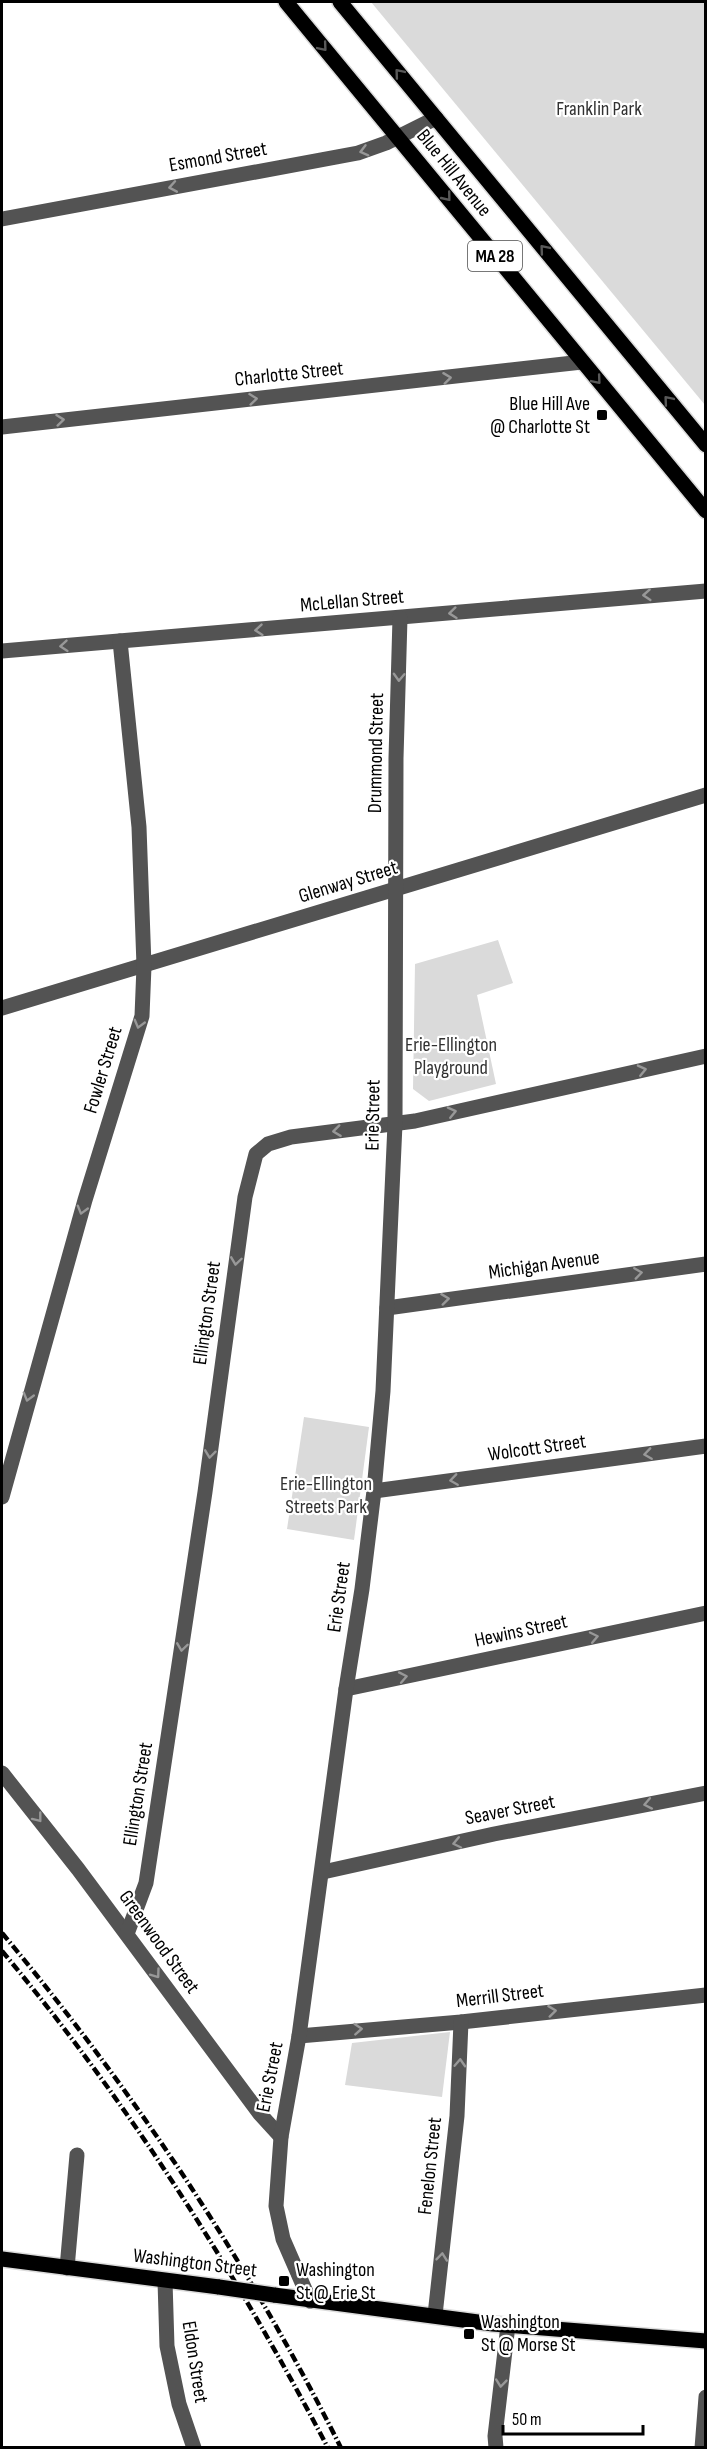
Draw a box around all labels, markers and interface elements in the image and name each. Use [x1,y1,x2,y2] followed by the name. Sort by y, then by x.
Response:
[316,40,327,51] one-way arrow
[395,69,406,80] one-way arrow
[556,97,642,121] park label: Franklin Park
[411,124,497,222] street label: Blue Hill Avenue
[167,137,269,177] street label: Esmond Street
[359,144,370,156] one-way arrow
[168,180,178,193] one-way arrow
[439,190,450,201] one-way arrow
[468,241,522,271] road number: MA 28
[540,245,551,256] one-way arrow
[233,356,345,392] street label: Charlotte Street
[443,372,452,384] one-way arrow
[590,374,601,385] one-way arrow
[490,392,590,439] place label: Blue Hill Ave @ Charlotte St
[249,394,258,406] one-way arrow
[664,395,675,406] one-way arrow
[595,408,609,422] marker: Blue Hill Ave @ Charlotte St
[55,415,64,427] one-way arrow
[299,585,405,617] street label: McLellan Street
[643,588,652,601] one-way arrow
[448,606,458,619] one-way arrow
[254,623,263,636] one-way arrow
[60,639,69,652] one-way arrow
[392,672,405,681] one-way arrow
[363,693,389,813] street label: Drummond Street
[296,856,400,908] street label: Glenway Street
[134,1018,146,1028] one-way arrow
[78,1024,128,1116] street label: Fowler Street
[405,1033,497,1080] park label: Erie-Ellington Playground
[637,1064,647,1077] one-way arrow
[360,1079,386,1151] street label: Erie Street
[447,1107,457,1120] one-way arrow
[332,1124,341,1137] one-way arrow
[77,1204,89,1215] one-way arrow
[487,1245,601,1285] street label: Michigan Avenue
[230,1256,242,1265] one-way arrow
[188,1260,226,1366] street label: Ellington Street
[634,1268,643,1280] one-way arrow
[441,1294,450,1306] one-way arrow
[23,1391,35,1402] one-way arrow
[487,1429,587,1467] street label: Wolcott Street
[643,1447,652,1459] one-way arrow
[204,1450,216,1459] one-way arrow
[280,1472,372,1519] park label: Erie-Ellington Streets Park
[450,1474,459,1486] one-way arrow
[322,1560,356,1634] street label: Erie Street
[472,1609,570,1653] street label: Hewins Street
[589,1631,599,1644] one-way arrow
[176,1643,188,1652] one-way arrow
[398,1671,408,1684] one-way arrow
[118,1741,158,1847] street label: Ellington Street
[463,1790,557,1830] street label: Seaver Street
[643,1797,653,1810] one-way arrow
[31,1811,42,1822] one-way arrow
[452,1835,462,1848] one-way arrow
[114,1886,204,1998] street label: Greenwood Street
[149,1967,160,1978] one-way arrow
[455,1979,545,2013] street label: Merrill Street
[547,2005,556,2017] one-way arrow
[353,2023,362,2036] one-way arrow
[251,2040,289,2114] street label: Erie Street
[453,2058,466,2067] one-way arrow
[413,2116,447,2216] street label: Fenelon Street
[132,2244,258,2282] street label: Washington Street
[435,2252,447,2261] one-way arrow
[296,2258,376,2305] place label: Washington St @ Erie St
[277,2274,291,2288] marker: Washington St @ Erie St
[481,2310,576,2357] place label: Washington St @ Morse St
[177,2319,213,2405] street label: Eldon Street
[462,2327,476,2341] marker: Washington St @ Morse St
[495,2379,508,2388] one-way arrow
[503,2398,642,2436] scale bar
[512,2409,542,2430] text: 50 m

